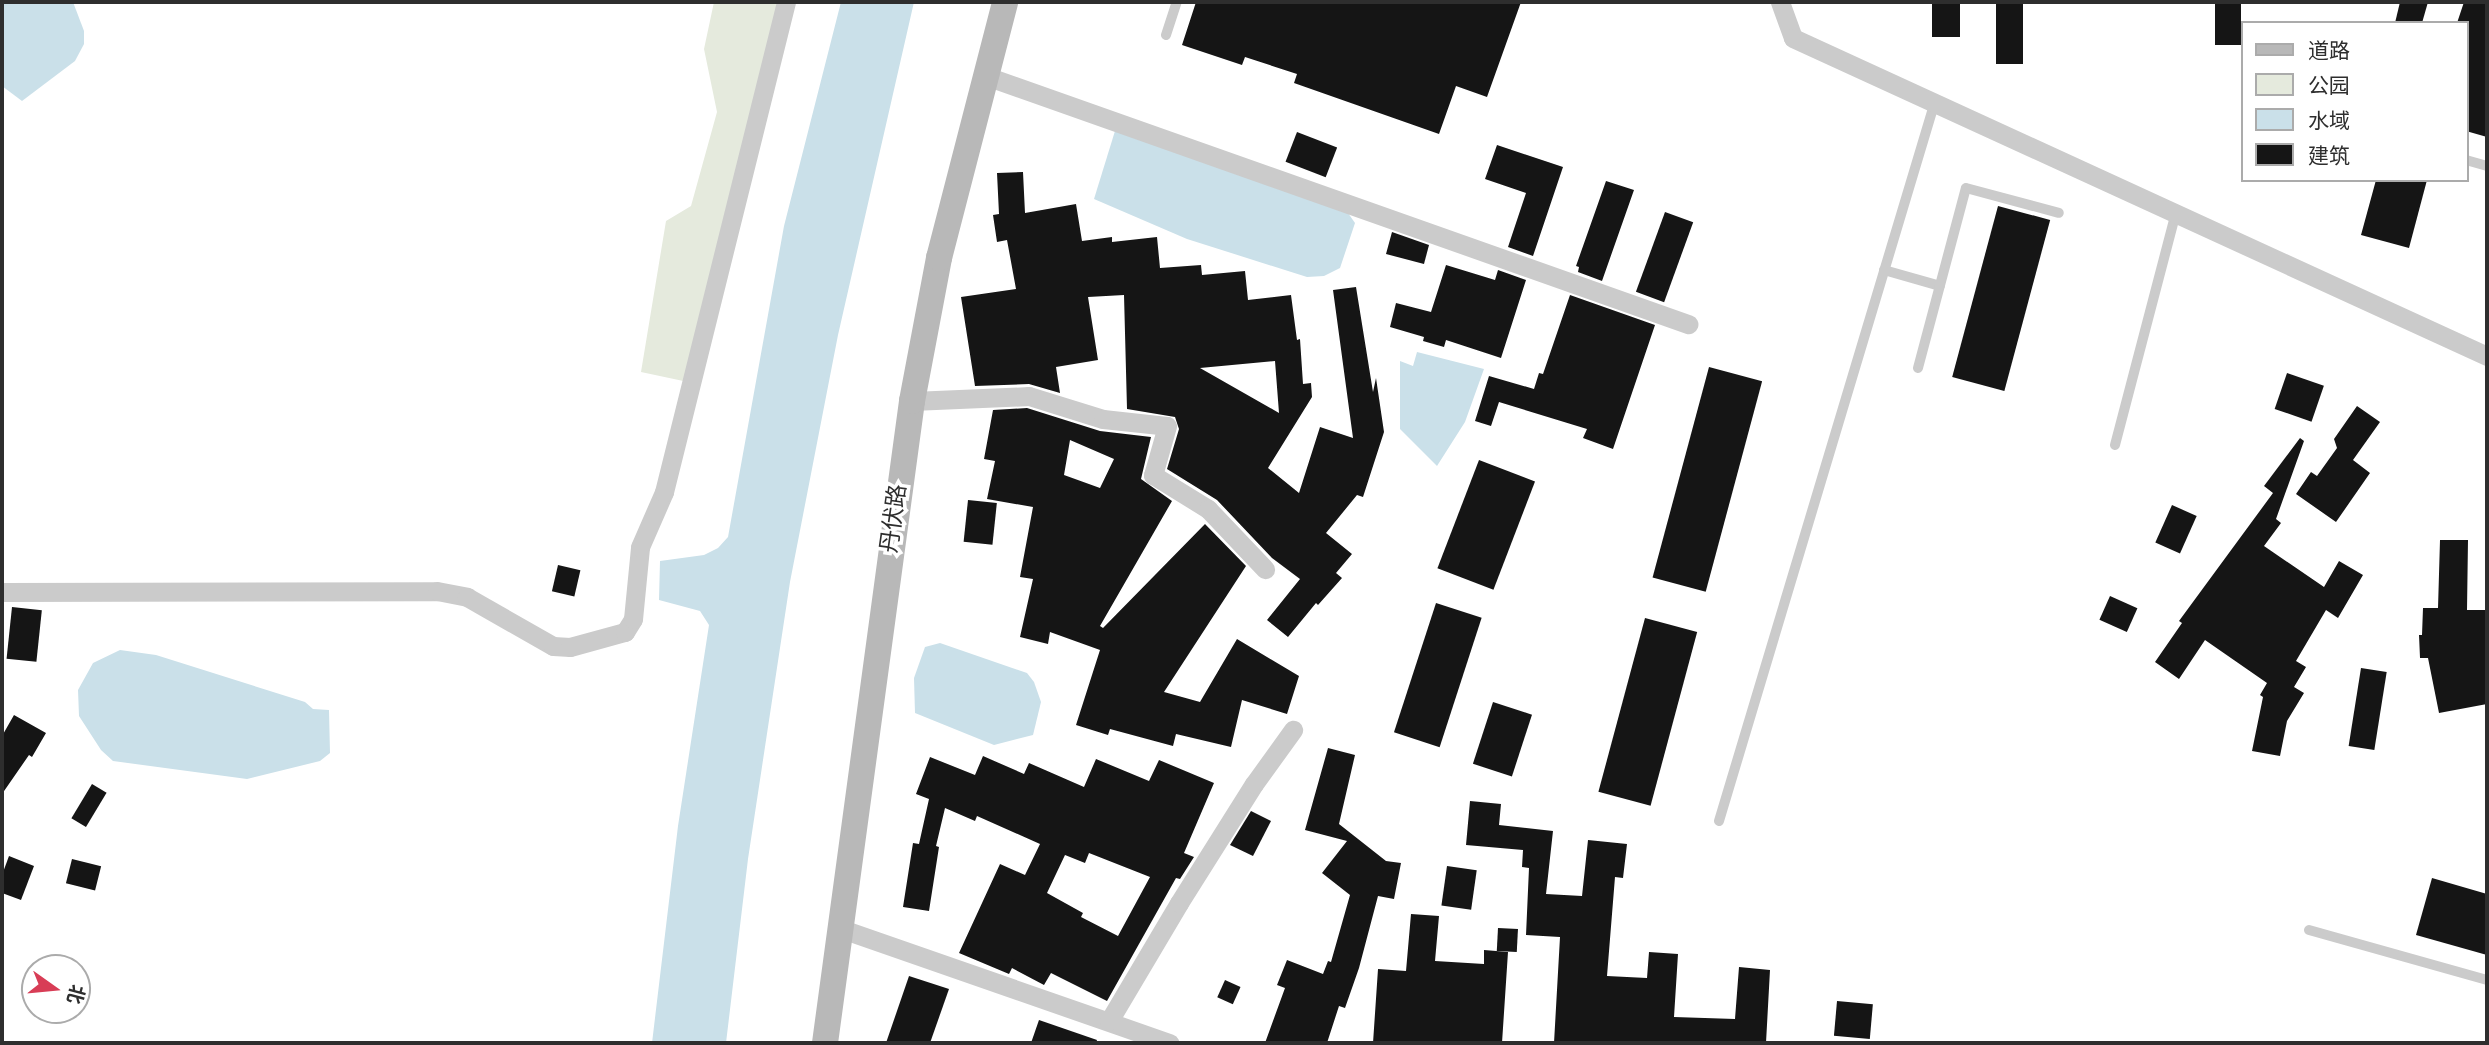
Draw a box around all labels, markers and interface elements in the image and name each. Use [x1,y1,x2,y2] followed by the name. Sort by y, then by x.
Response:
[2240,21,2468,182] legend
[2308,39,2350,66] text: 道路
[2308,74,2350,101] text: 公园
[2308,109,2350,136] text: 水域
[2308,144,2350,171] text: 建筑
[878,483,914,555] street label: 丹伏路
[21,954,91,1024] north arrow
[60,982,88,1006] text: 北

